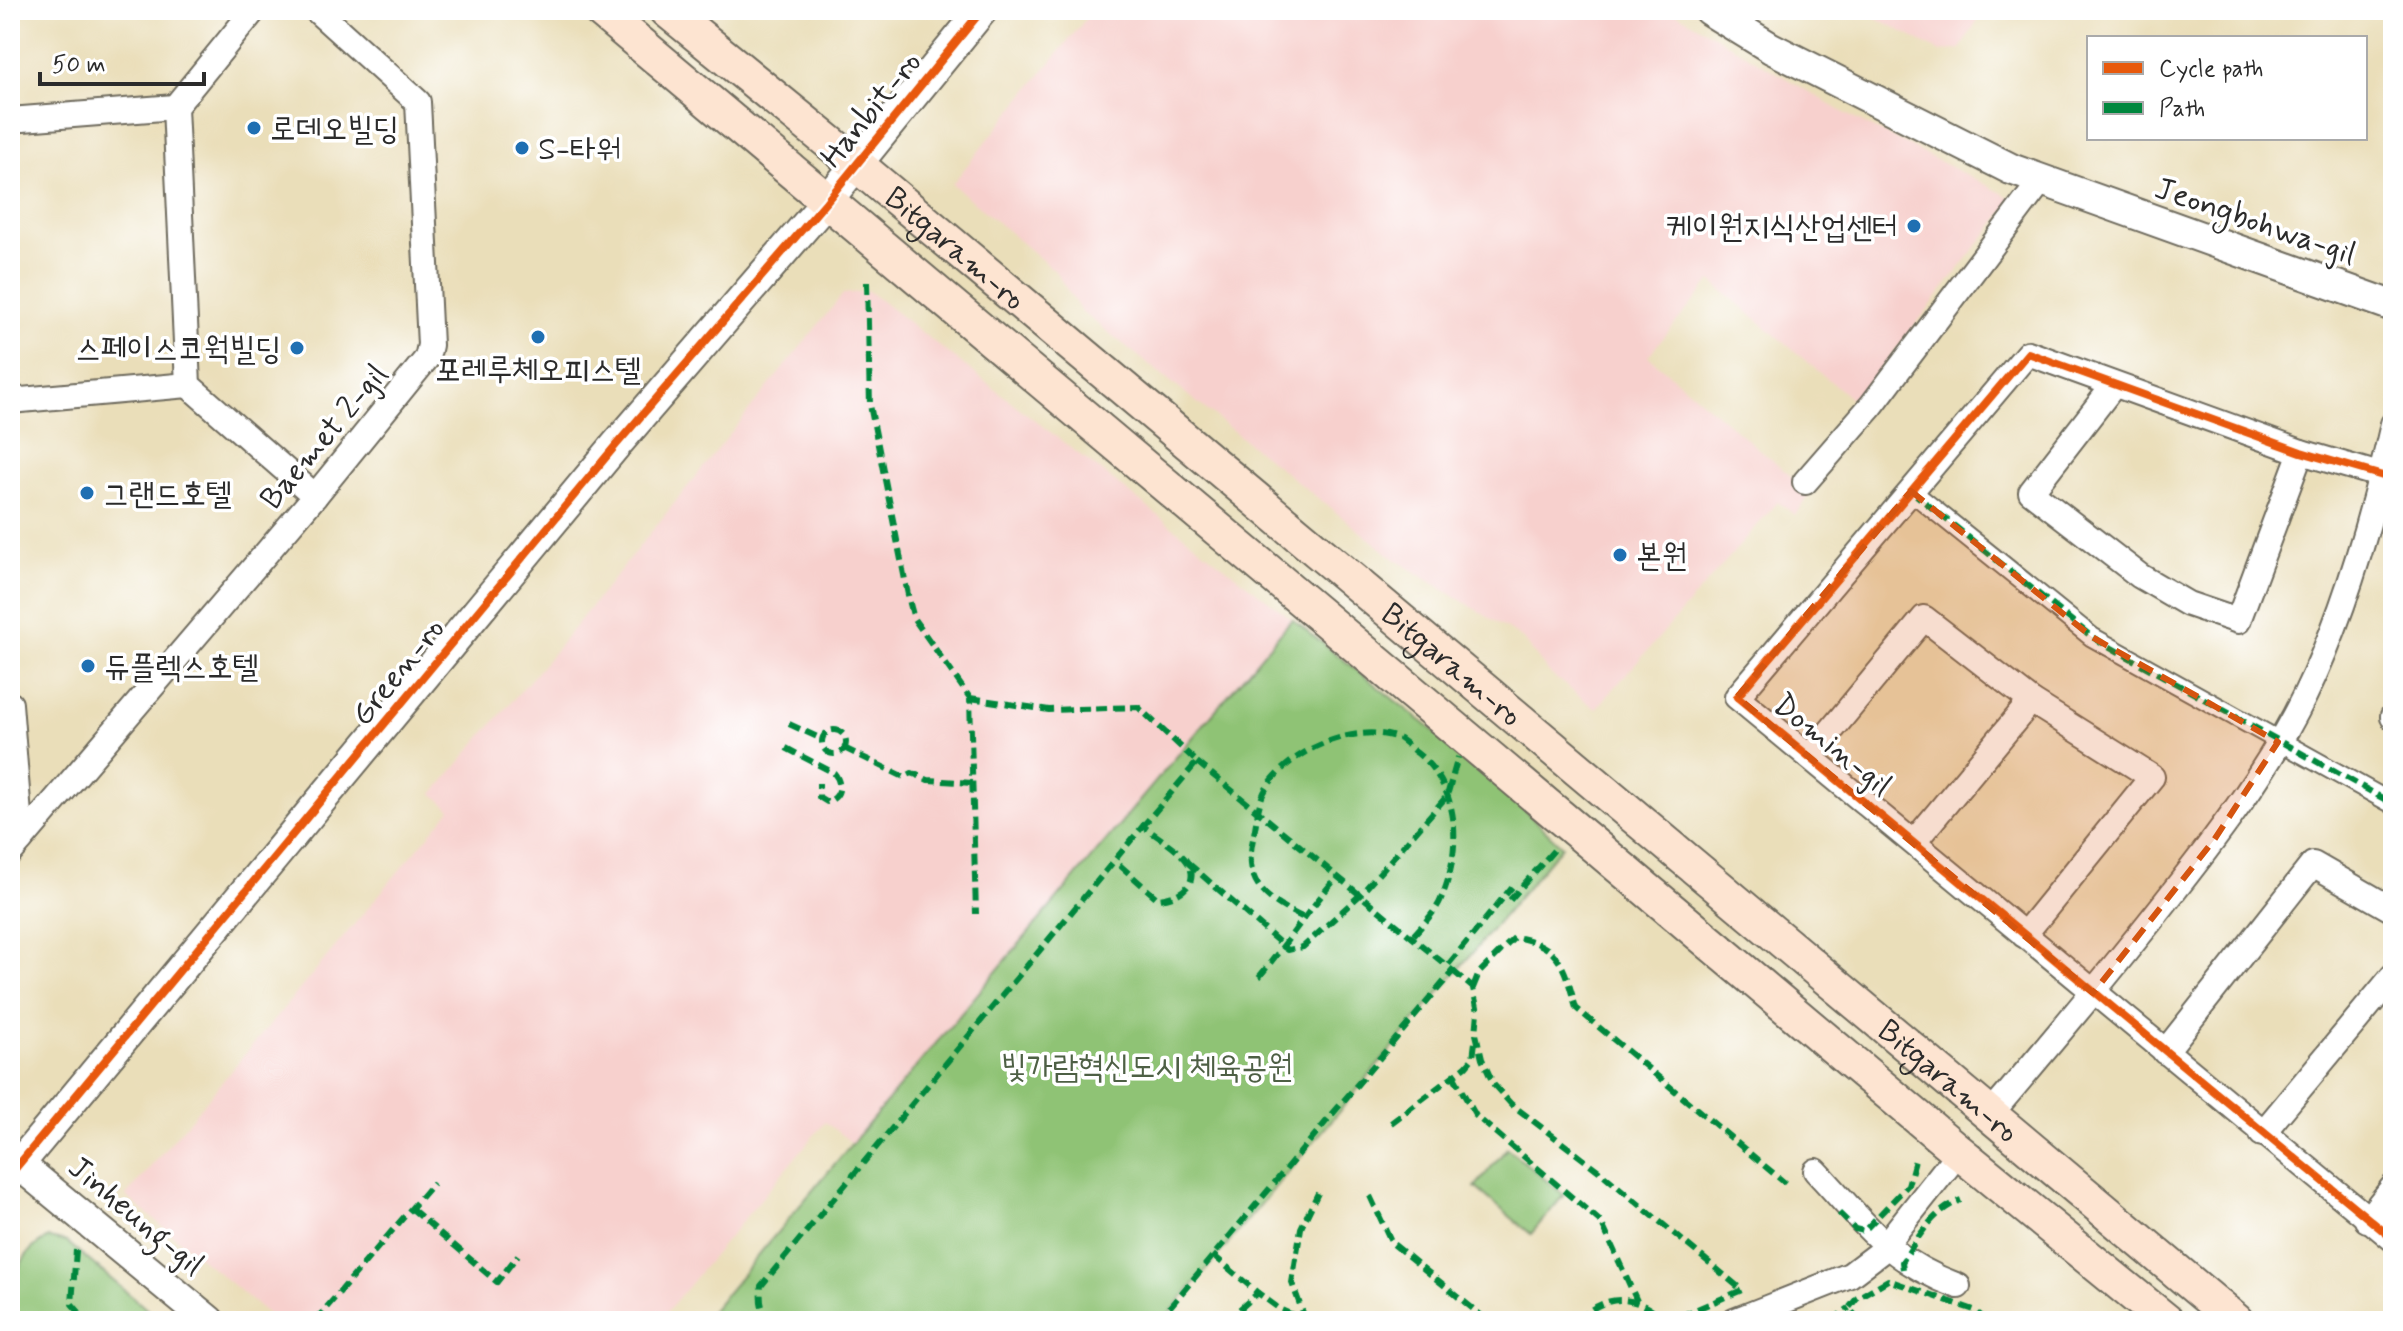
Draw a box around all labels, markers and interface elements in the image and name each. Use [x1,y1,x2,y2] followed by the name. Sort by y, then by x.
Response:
[40,36,204,86] scale bar
[2087,36,2367,140] legend
[812,43,932,177] street label: Hanbit-ro
[52,50,106,81] text: 50 m
[2159,54,2264,85] text: Cycle path
[2159,94,2205,125] text: Path
[270,109,399,151] place label: 로데오빌딩
[245,119,263,137] marker: 로데오빌딩
[538,129,622,171] place label: S-타워
[513,139,531,157] marker: S-타워
[2149,168,2361,278] street label: Jeongbohwa-gil
[875,178,1034,321] street label: Bitgaram-ro
[1666,207,1898,249] place label: 케이원지식산업센터
[1905,217,1923,235] marker: 케이원지식산업센터
[529,328,547,346] marker: 포레루체오피스텔
[75,329,281,371] place label: 스페이스코웍빌딩
[288,339,306,357] marker: 스페이스코웍빌딩
[435,350,641,392] place label: 포레루체오피스텔
[251,356,398,519] street label: Baemet 2-gil
[103,474,232,516] place label: 그랜드호텔
[78,484,96,502] marker: 그랜드호텔
[1636,536,1688,578] place label: 본원
[1611,546,1629,564] marker: 본원
[1372,594,1531,737] street label: Bitgaram-ro
[342,609,455,735] street label: Green-ro
[104,647,259,689] place label: 듀플렉스호텔
[79,657,97,675] marker: 듀플렉스호텔
[1763,685,1900,807] street label: Domin-gil
[1868,1010,2027,1153] street label: Bitgaram-ro
[1001,1047,1293,1089] park label: 빛가람혁신도시 체육공원
[57,1147,213,1288] street label: Jinheung-gil

